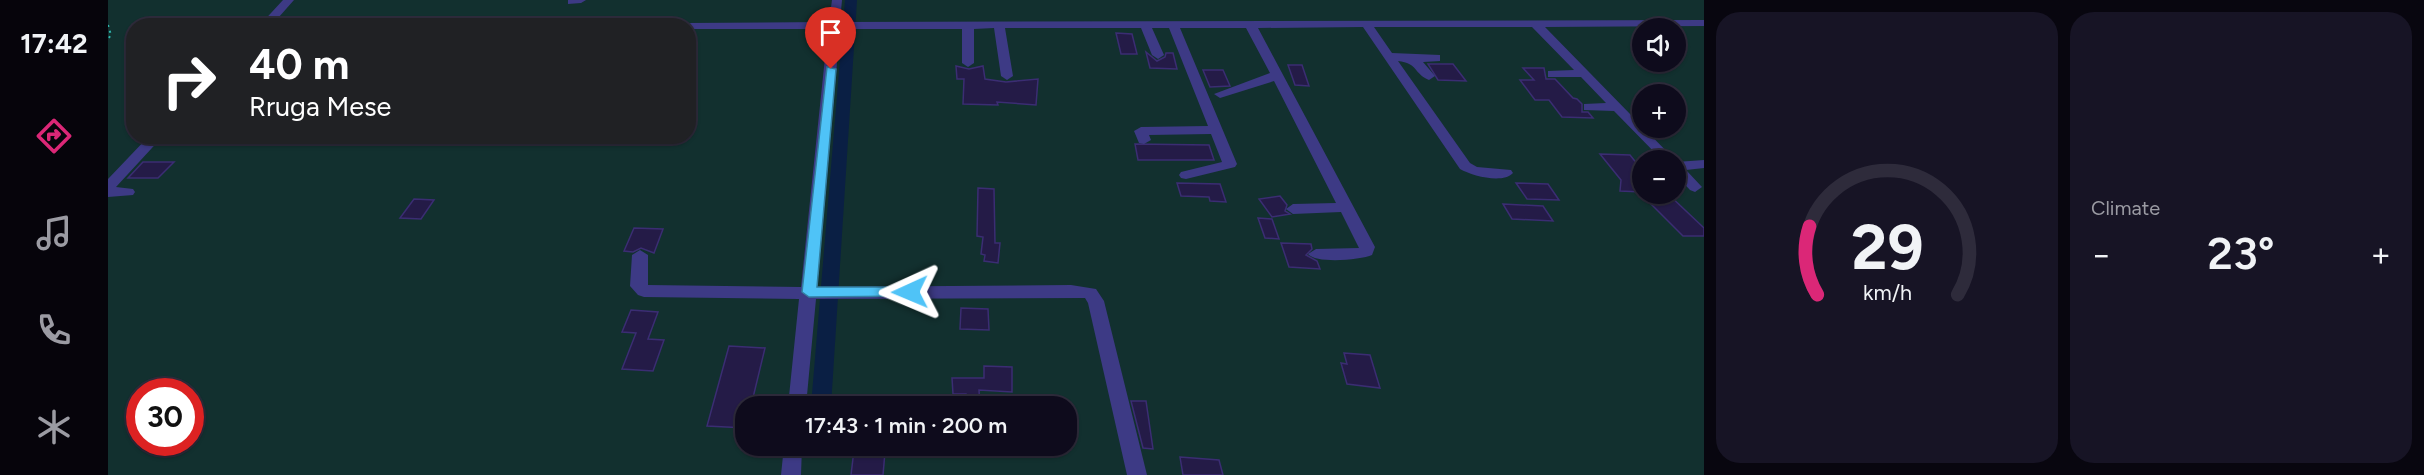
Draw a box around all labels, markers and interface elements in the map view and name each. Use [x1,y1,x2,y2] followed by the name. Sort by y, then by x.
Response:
[805,7,856,69] pin
[814,16,847,49] icon: arrive
[1632,18,1686,204] map controls
[1632,18,1686,72] button: sound
[20,27,88,60] text: 17:42
[249,39,349,90] text: 40 m
[150,42,228,120] icon: right
[1632,84,1686,138] button: +
[249,90,391,123] text: Rruga Mese
[33,115,75,157] icon: directions
[1632,150,1686,204] button: −
[2091,196,2160,220] text: Climate
[1851,210,1923,285] text: 29
[33,212,75,254] icon: music
[2207,226,2275,280] text: 23°
[2091,235,2112,274] text: −
[2370,235,2391,274] text: +
[878,260,942,324] position arrow
[1863,280,1911,305] text: km/h
[33,309,75,351] icon: phone
[126,378,204,456] speed limit sign: 30
[33,406,75,448] icon: climate
[805,412,1007,439] text: 17:43 · 1 min · 200 m

